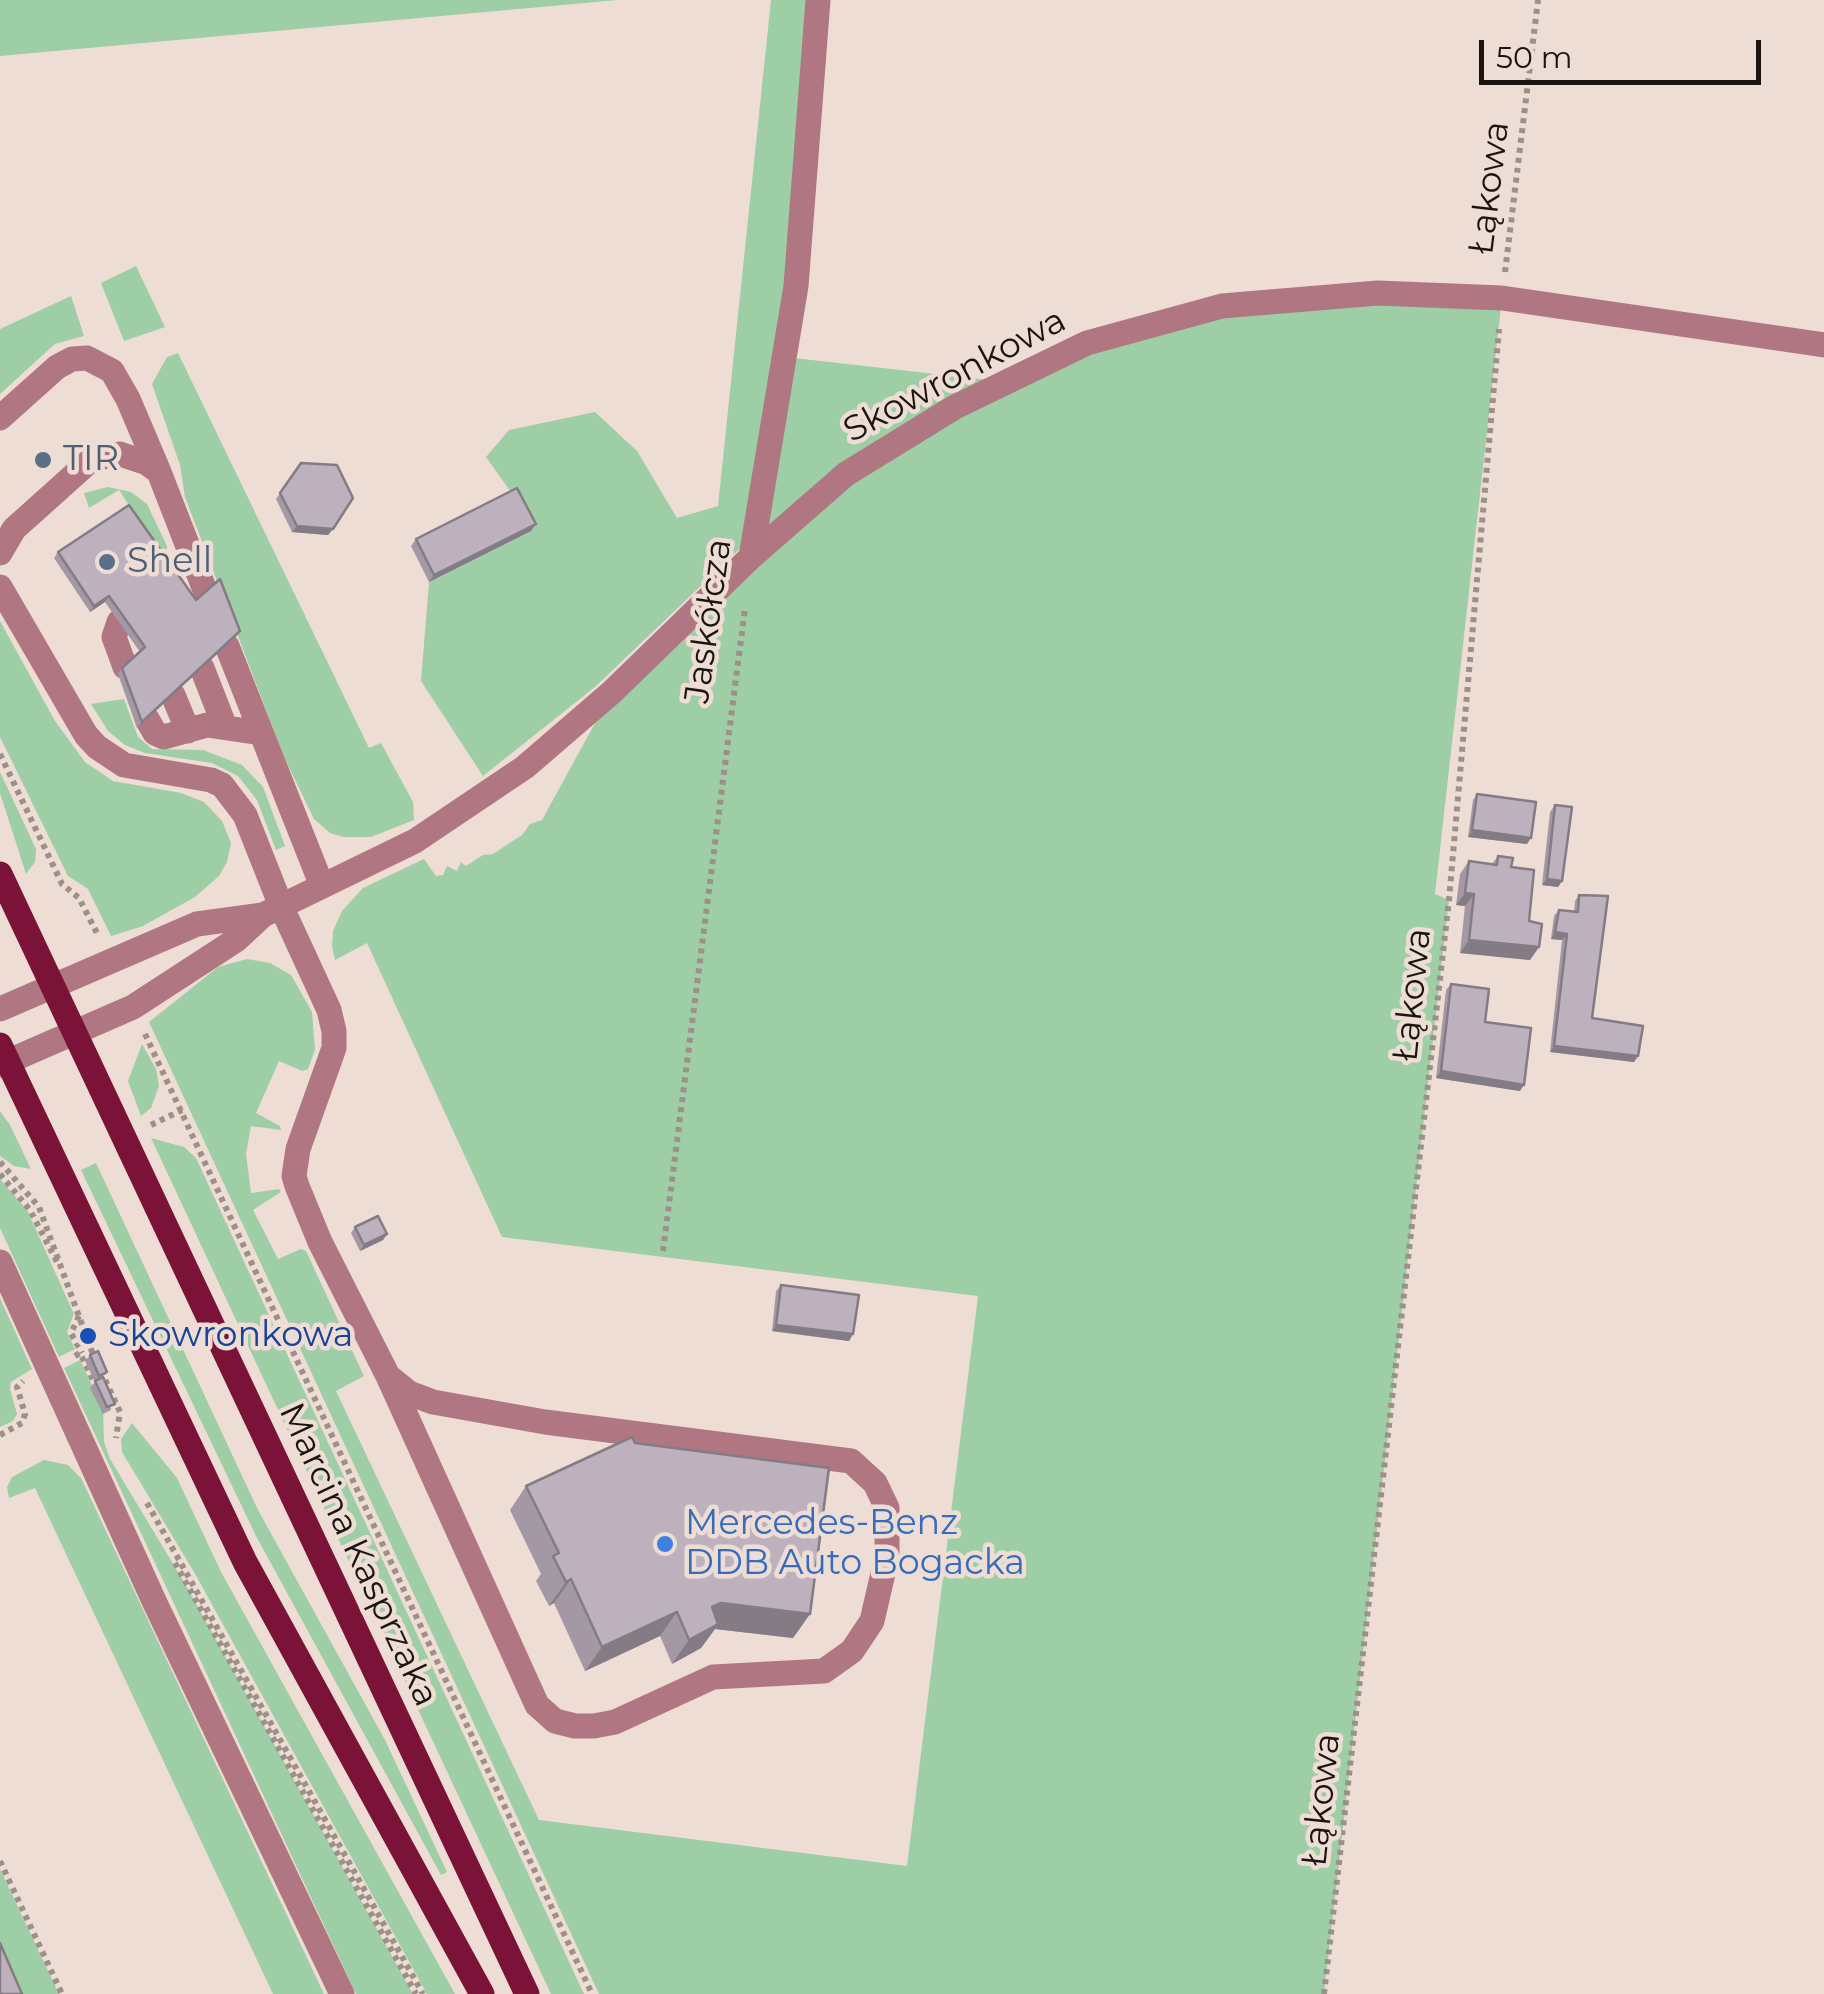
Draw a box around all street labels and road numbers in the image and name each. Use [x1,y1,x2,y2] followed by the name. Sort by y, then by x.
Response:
[1461,119,1519,257] street label: Łąkowa
[837,300,1073,452] street label: Skowronkowa
[677,536,741,706] street label: Jaskółcza
[1385,926,1441,1064] street label: Łąkowa
[269,1397,447,1713] street label: Marcina Kasprzaka
[1294,1731,1350,1869] street label: Łąkowa

